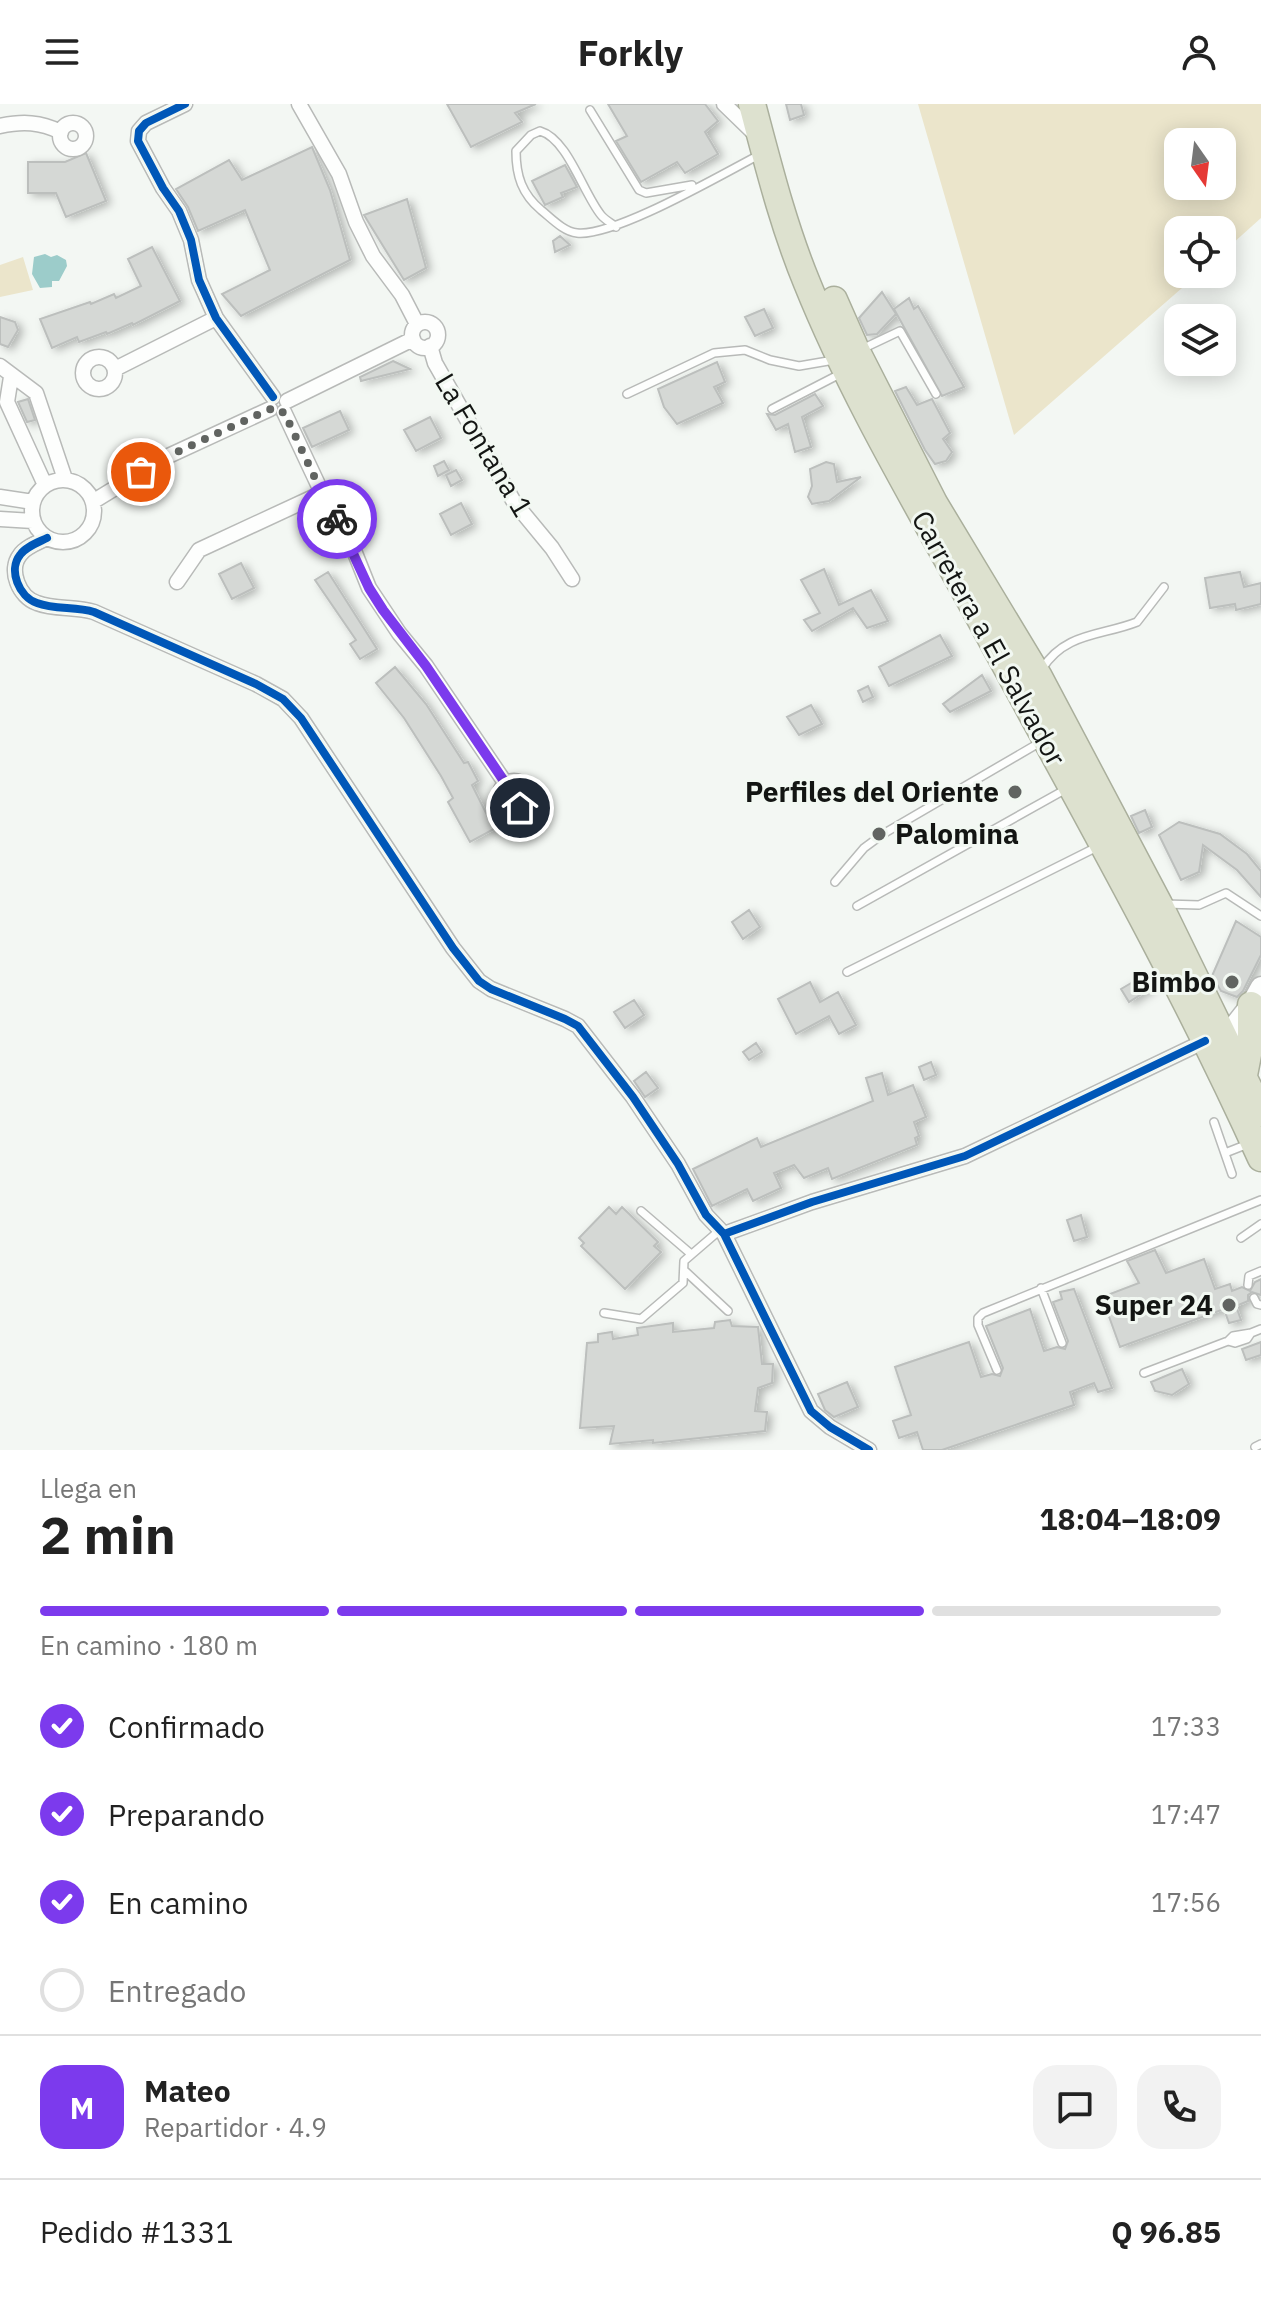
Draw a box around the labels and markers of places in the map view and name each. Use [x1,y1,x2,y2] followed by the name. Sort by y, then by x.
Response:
[107,438,175,506] pin
[745,773,999,810] place label: Perfiles del Oriente
[486,774,554,842] pin
[1006,783,1024,801] marker: Perfiles del Oriente
[895,815,1019,852] place label: Palomina
[870,825,888,843] marker: Palomina
[1131,963,1216,1000] place label: Bimbo
[1223,973,1241,991] marker: Bimbo
[1095,1286,1213,1323] place label: Super 24
[1220,1296,1238,1314] marker: Super 24

